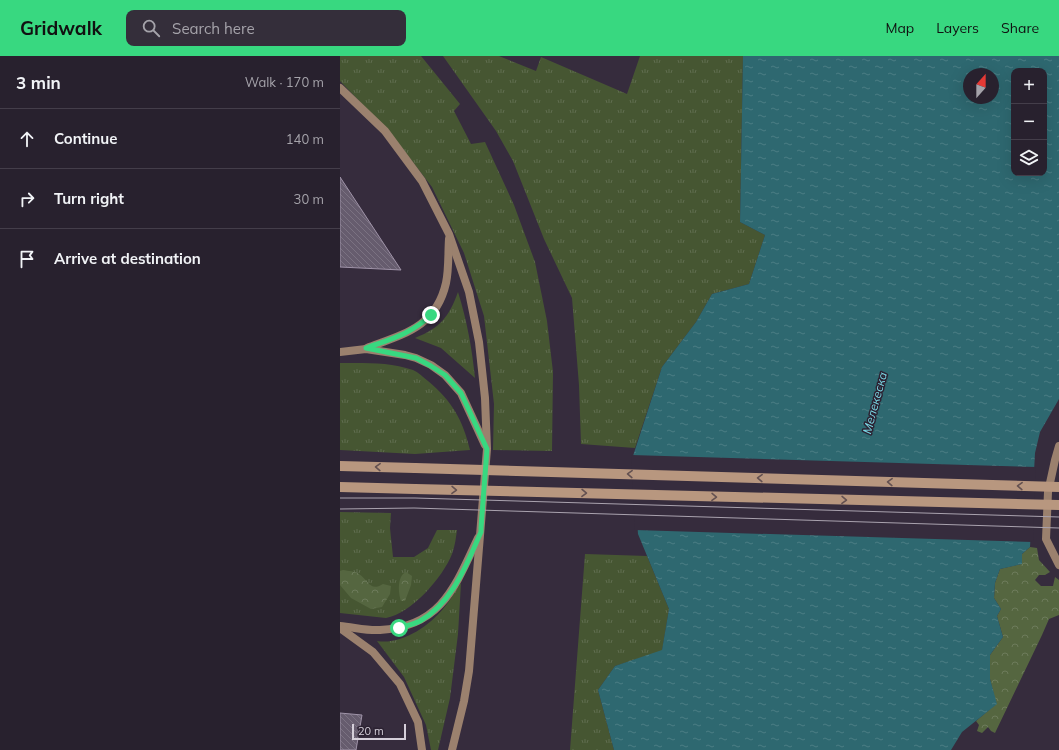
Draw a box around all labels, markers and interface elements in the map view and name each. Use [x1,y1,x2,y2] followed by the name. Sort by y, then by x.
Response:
[126,10,406,46] search box
[20,16,102,40] text: Gridwalk
[140,17,162,39] icon: search
[172,19,255,38] text: Search here
[885,19,914,37] text: Map
[936,19,979,37] text: Layers
[1001,19,1039,37] text: Share
[963,68,999,104] north arrow
[1011,68,1047,176] map controls
[1011,68,1047,104] button: +
[16,72,61,93] text: 3 min
[245,74,324,90] text: Walk · 170 m
[1011,104,1047,140] button: −
[16,128,38,150] icon: ahead
[54,129,117,148] text: Continue
[286,131,324,147] text: 140 m
[1011,140,1047,176] button: layers
[16,188,38,210] icon: right
[54,189,124,208] text: Turn right
[294,191,324,207] text: 30 m
[16,248,38,270] icon: arrive
[54,249,201,268] text: Arrive at destination
[422,306,440,324] route end
[859,370,890,436] water label: Мелекеска
[375,463,381,471] one-way arrow
[627,470,633,479] one-way arrow
[757,474,763,482] one-way arrow
[887,478,893,486] one-way arrow
[1017,482,1023,490] one-way arrow
[451,486,457,495] one-way arrow
[581,489,587,498] one-way arrow
[711,492,717,501] one-way arrow
[841,495,847,504] one-way arrow
[390,619,408,637] route start
[352,722,406,741] scale bar
[358,724,384,738] text: 20 m

